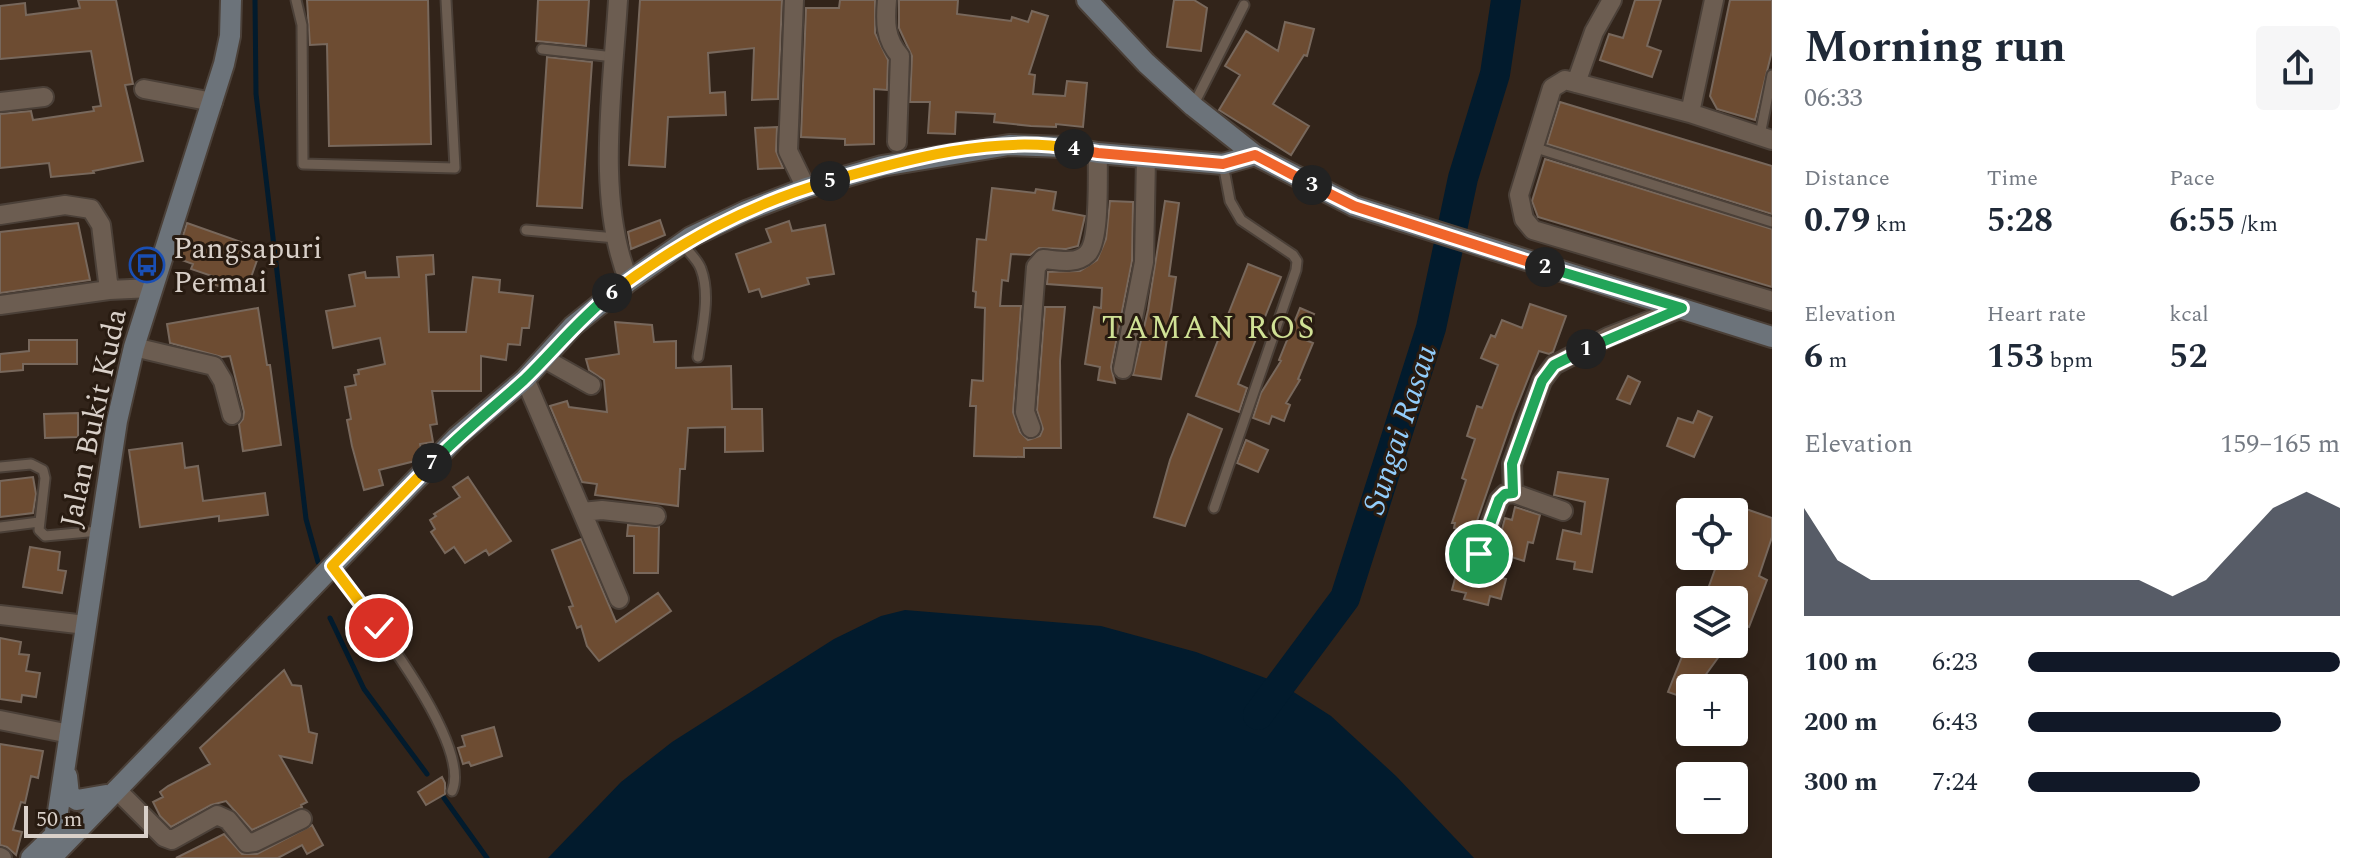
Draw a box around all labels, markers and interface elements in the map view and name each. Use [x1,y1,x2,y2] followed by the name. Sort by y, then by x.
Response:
[1804,14,2066,81] text: Morning run
[2256,26,2340,110] button: share
[1804,78,1863,118] text: 06:33
[1054,129,1094,169] pin: 4
[1068,132,1080,165] text: 4
[810,161,850,201] pin: 5
[1804,162,1890,195] text: Distance
[1987,162,2038,195] text: Time
[2169,162,2215,195] text: Pace
[824,164,836,197] text: 5
[1292,165,1332,205] pin: 3
[1306,168,1318,201] text: 3
[1804,195,1870,247] text: 0.79
[1987,195,2053,247] text: 5:28
[2169,195,2236,247] text: 6:55
[1870,208,1907,241] text: km
[2236,208,2278,241] text: /km
[173,226,322,306] place label: Pangsapuri Permai
[128,246,166,284] bus stop icon: Pangsapuri Permai
[1525,247,1565,287] pin: 2
[1539,250,1551,283] text: 2
[592,273,632,313] pin: 6
[606,276,618,309] text: 6
[1804,298,1896,331] text: Elevation
[1987,298,2086,331] text: Heart rate
[2169,298,2209,331] text: kcal
[48,304,140,532] street label: Jalan Bukit Kuda
[1102,304,1316,353] district label: TAMAN ROS
[1566,329,1606,369] pin: 1
[1804,331,1823,383] text: 6
[1987,331,2044,383] text: 153
[2169,331,2207,383] text: 52
[1580,332,1592,365] text: 1
[1350,338,1451,520] water label: Sungai Rasau
[1823,344,1848,377] text: m
[2044,344,2093,377] text: bpm
[1804,424,1913,464] text: Elevation
[2220,424,2340,464] text: 159–165 m
[412,443,452,483] pin: 7
[426,446,438,479] text: 7
[1676,498,1748,834] map controls
[1676,498,1748,570] button: locate
[1445,520,1513,588] pin
[1457,532,1501,576] icon: arrive
[1676,586,1748,658] button: layers
[345,594,413,662] pin
[357,606,401,650] icon: check
[1804,642,1878,682] text: 100 m
[1932,642,1978,682] text: 6:23
[1676,674,1748,746] button: +
[1804,702,1878,742] text: 200 m
[1932,702,1978,742] text: 6:43
[1676,762,1748,834] button: −
[1804,762,1878,802] text: 300 m
[1932,762,1978,802] text: 7:24
[24,802,148,838] scale bar
[36,803,82,836] text: 50 m

